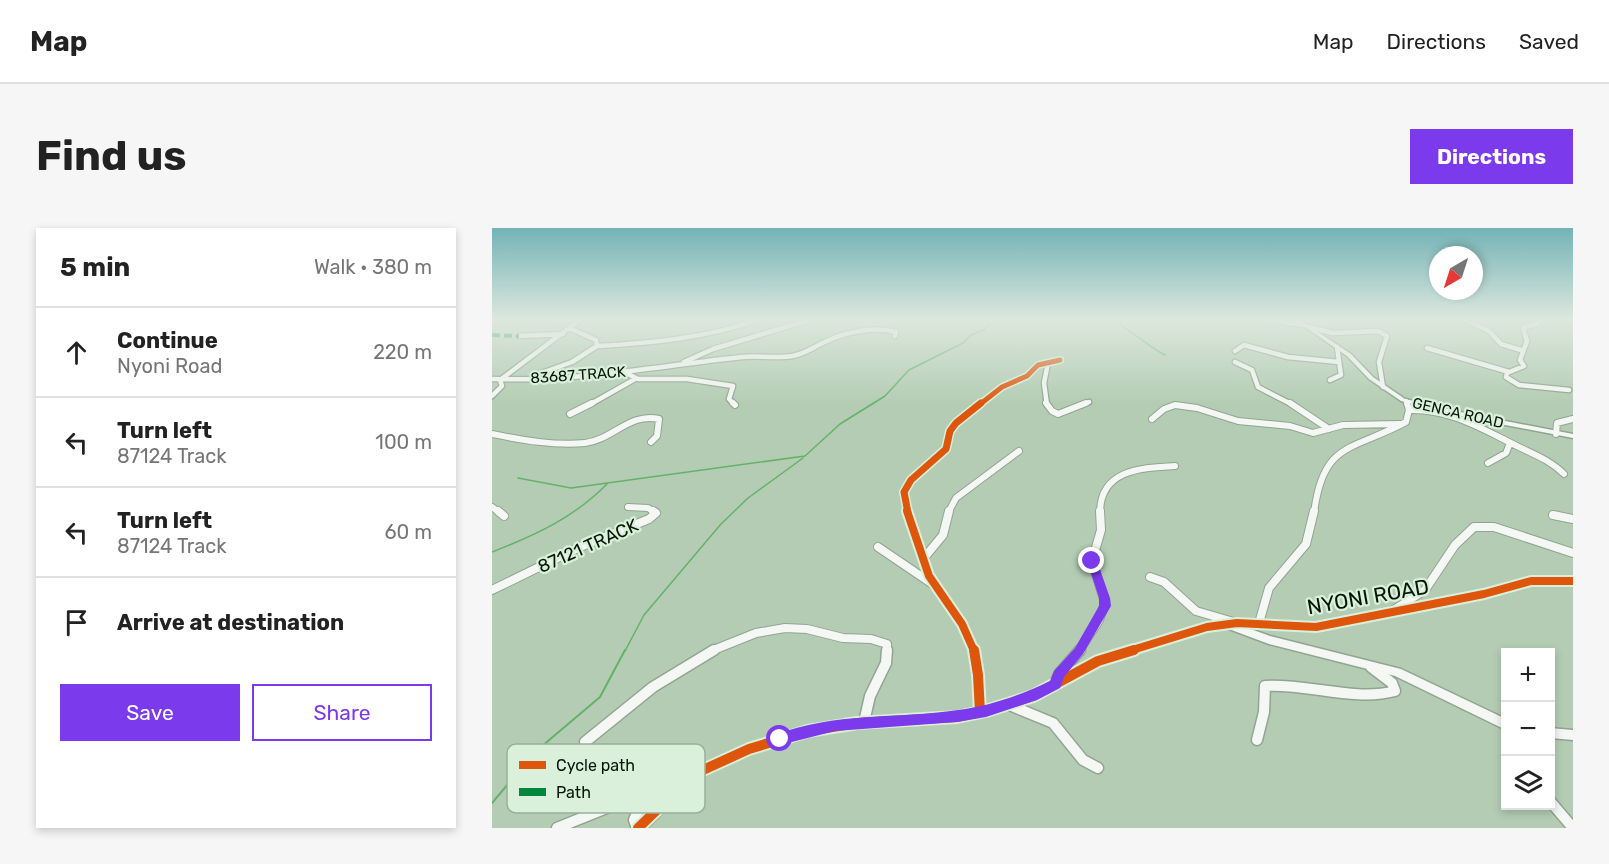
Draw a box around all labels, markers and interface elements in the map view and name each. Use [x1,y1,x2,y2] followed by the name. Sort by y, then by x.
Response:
[30,25,87,58] text: Map
[1313,29,1354,54] text: Map
[1387,29,1486,54] text: Directions
[1519,29,1579,54] text: Saved
[1410,129,1573,184] button: Directions
[36,131,187,181] text: Find us
[1429,246,1483,300] north arrow
[60,252,130,283] text: 5 min
[314,255,432,279] text: Walk · 380 m
[117,327,218,354] text: Continue
[60,336,93,369] icon: ahead
[373,340,432,364] text: 220 m
[117,354,222,378] text: Nyoni Road
[530,363,626,387] street label: 83687 TRACK
[1411,394,1505,432] street label: GENCA ROAD
[117,417,212,444] text: Turn left
[60,426,93,459] icon: left
[375,430,432,454] text: 100 m
[117,444,227,468] text: 87124 Track
[117,507,212,534] text: Turn left
[534,514,642,578] street label: 87121 TRACK
[60,516,93,549] icon: left
[385,520,432,544] text: 60 m
[117,534,227,558] text: 87124 Track
[1078,547,1104,573] route end
[1305,573,1431,620] street label: NYONI ROAD
[60,606,93,639] icon: arrive
[117,609,344,636] text: Arrive at destination
[1501,648,1555,810] map controls
[1501,648,1555,702] button: +
[60,684,240,741] button: Save
[252,684,432,741] button: Share
[1501,702,1555,756] button: −
[766,725,792,751] route start
[507,744,705,813] legend
[556,756,635,775] text: Cycle path
[1501,756,1555,810] button: layers
[556,783,591,802] text: Path

